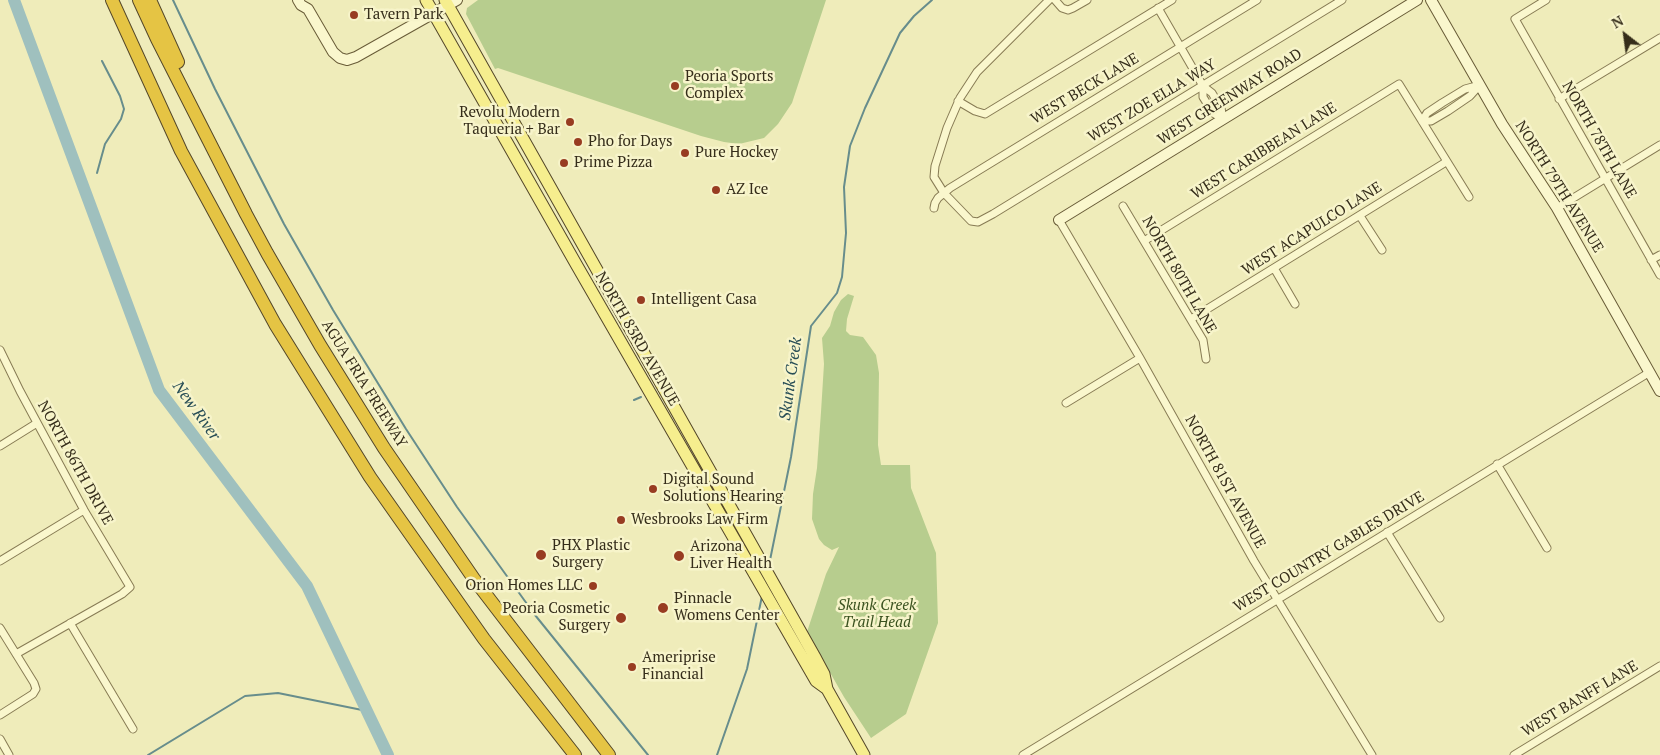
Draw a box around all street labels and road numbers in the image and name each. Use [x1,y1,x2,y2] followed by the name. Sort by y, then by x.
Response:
[1154,45,1306,149] street label: WEST GREENWAY ROAD
[1028,50,1142,128] street label: WEST BECK LANE
[1085,56,1219,146] street label: WEST ZOE ELLA WAY
[1558,78,1640,202] street label: NORTH 78TH LANE
[1188,99,1340,203] street label: WEST CARIBBEAN LANE
[1511,118,1607,256] street label: NORTH 79TH AVENUE
[1239,178,1385,280] street label: WEST ACAPULCO LANE
[1138,213,1220,337] street label: NORTH 80TH LANE
[591,269,683,409] street label: NORTH 83RD AVENUE
[317,317,411,451] street label: AGUA FRIA FREEWAY
[33,398,117,528] street label: NORTH 86TH DRIVE
[1181,412,1269,552] street label: NORTH 81ST AVENUE
[1230,488,1428,616] street label: WEST COUNTRY GABLES DRIVE
[1519,657,1641,741] street label: WEST BANFF LANE

